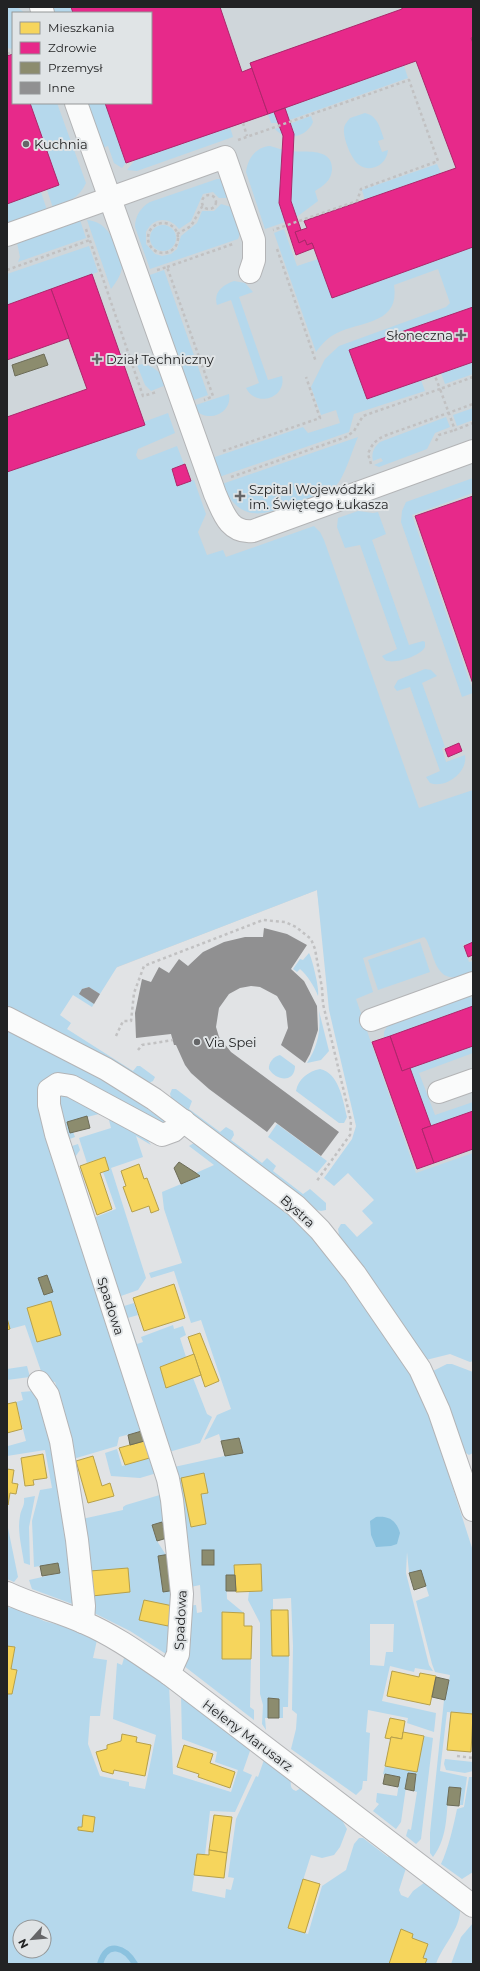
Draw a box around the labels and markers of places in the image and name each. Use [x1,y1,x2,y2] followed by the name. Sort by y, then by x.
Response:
[34,136,88,152] place label: Kuchnia
[21,139,31,149] marker: Kuchnia
[386,327,453,343] place label: Słoneczna
[456,330,466,340] marker: Słoneczna
[106,351,215,367] place label: Dział Techniczny
[91,353,103,365] marker: Dział Techniczny
[249,481,389,512] place label: Szpital Wojewódzki im. Świętego Łukasza
[234,490,246,502] marker: Szpital Wojewódzki im. Świętego Łukasza
[205,1034,257,1050] place label: Via Spei
[192,1037,202,1047] marker: Via Spei

